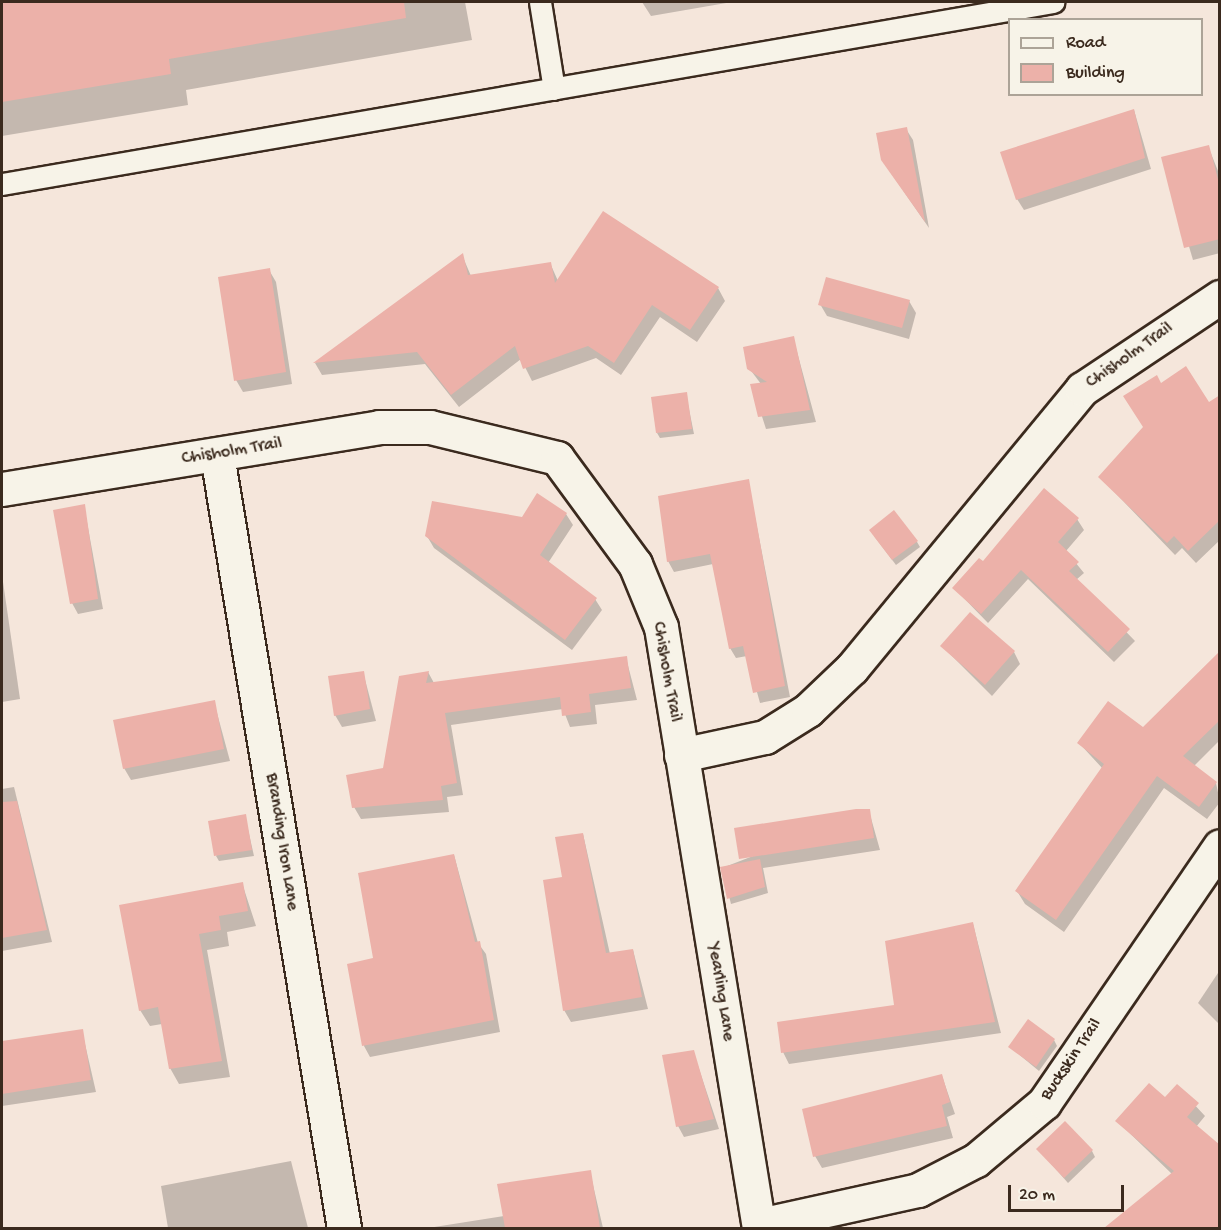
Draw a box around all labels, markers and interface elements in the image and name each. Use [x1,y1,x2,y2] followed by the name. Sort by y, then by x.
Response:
[1008,18,1203,96] legend
[1066,33,1105,54] text: Road
[1066,63,1125,84] text: Building
[1082,318,1178,394] street label: Chisholm Trail
[180,433,284,471] street label: Chisholm Trail
[647,620,685,724] street label: Chisholm Trail
[259,772,303,912] street label: Branding Iron Lane
[702,941,738,1043] street label: Yearling Lane
[1037,1015,1107,1105] street label: Buckskin Trail
[1011,1173,1126,1211] scale bar
[1019,1185,1055,1206] text: 20 m

